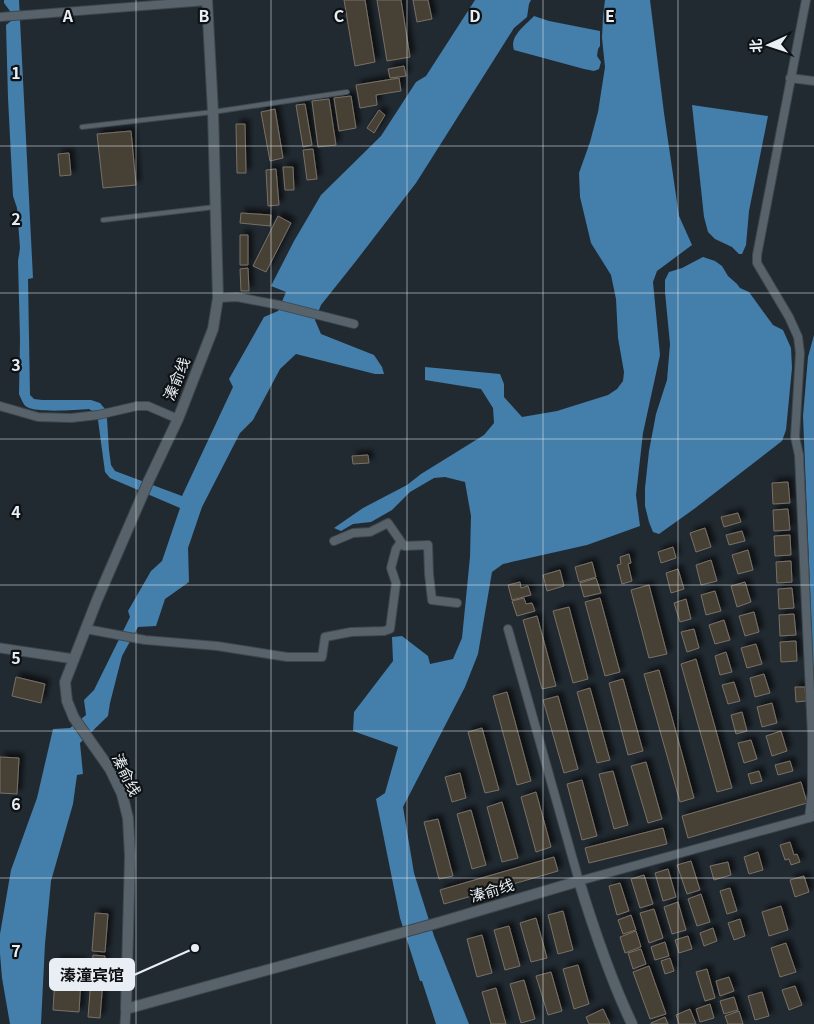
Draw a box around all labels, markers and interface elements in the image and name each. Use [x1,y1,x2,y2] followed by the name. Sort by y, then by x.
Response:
[62,3,74,27] text: A
[199,3,210,27] text: B
[334,3,345,27] text: C
[469,3,481,27] text: D
[605,3,615,27] text: E
[744,20,794,70] north arrow
[745,38,765,53] text: 北
[11,60,21,84] text: 1
[11,206,21,230] text: 2
[11,352,21,376] text: 3
[157,354,194,403] street label: 溱俞线
[11,499,21,523] text: 4
[11,645,21,669] text: 5
[108,750,147,799] street label: 溱俞线
[11,791,21,815] text: 6
[467,873,516,906] street label: 溱俞线
[11,938,21,962] text: 7
[50,959,134,990] callout: 溱潼宾馆
[60,962,124,986] text: 溱潼宾馆

